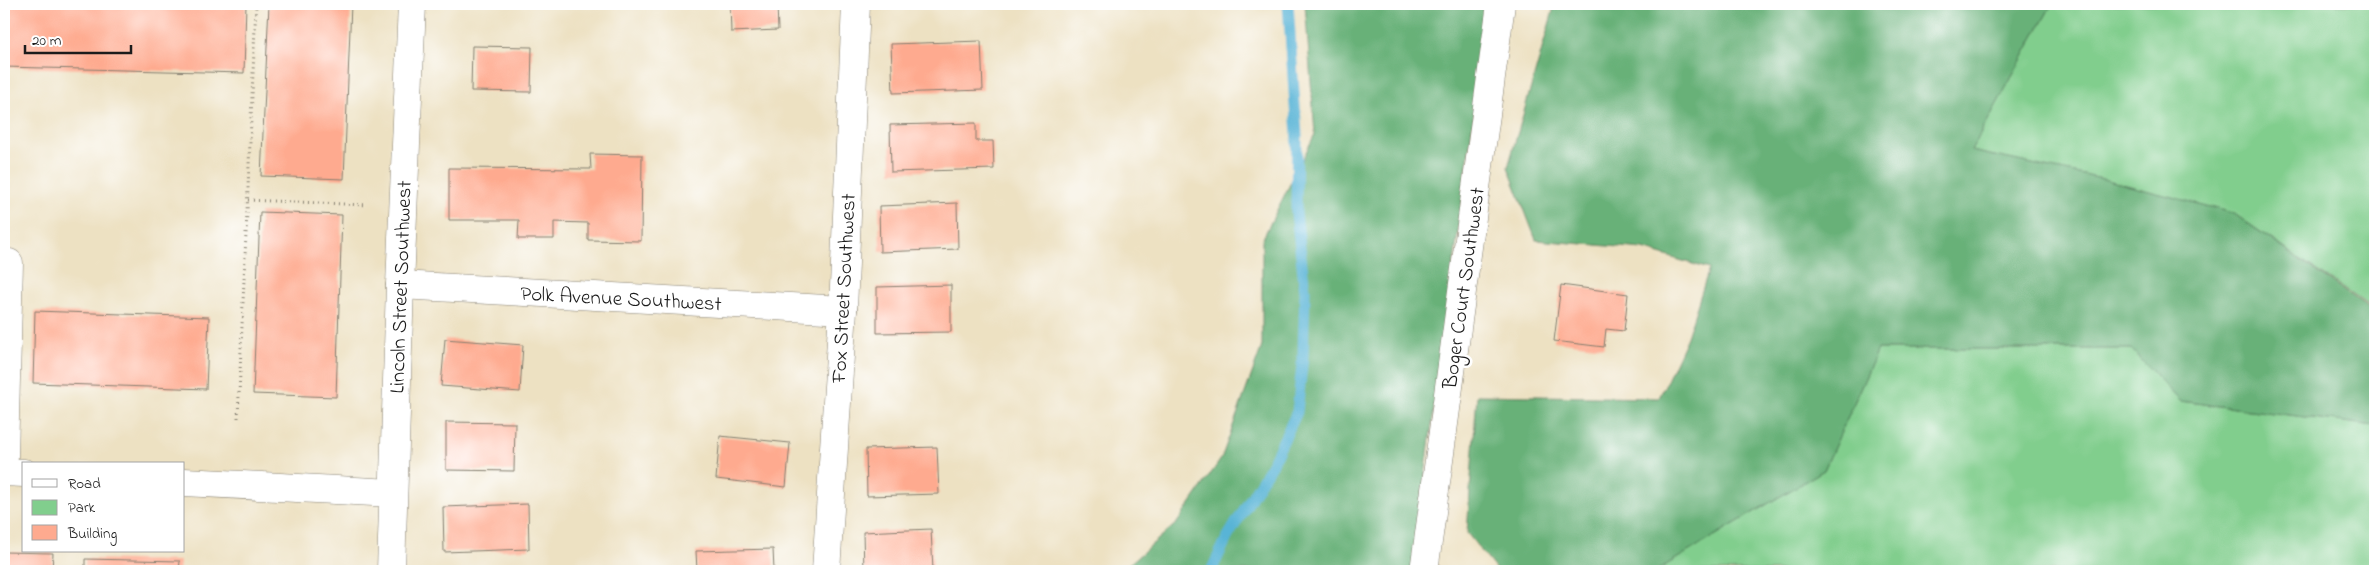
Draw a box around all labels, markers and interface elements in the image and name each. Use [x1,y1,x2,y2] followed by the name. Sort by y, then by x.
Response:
[25,22,131,54] scale bar
[32,30,62,52] text: 20 m
[383,180,421,394] street label: Lincoln Street Southwest
[1436,186,1496,392] street label: Boger Court Southwest
[825,193,865,385] street label: Fox Street Southwest
[519,280,722,320] street label: Polk Avenue Southwest
[22,462,185,552] legend
[68,473,101,495] text: Road
[68,497,96,519] text: Park
[67,523,117,546] text: Building

